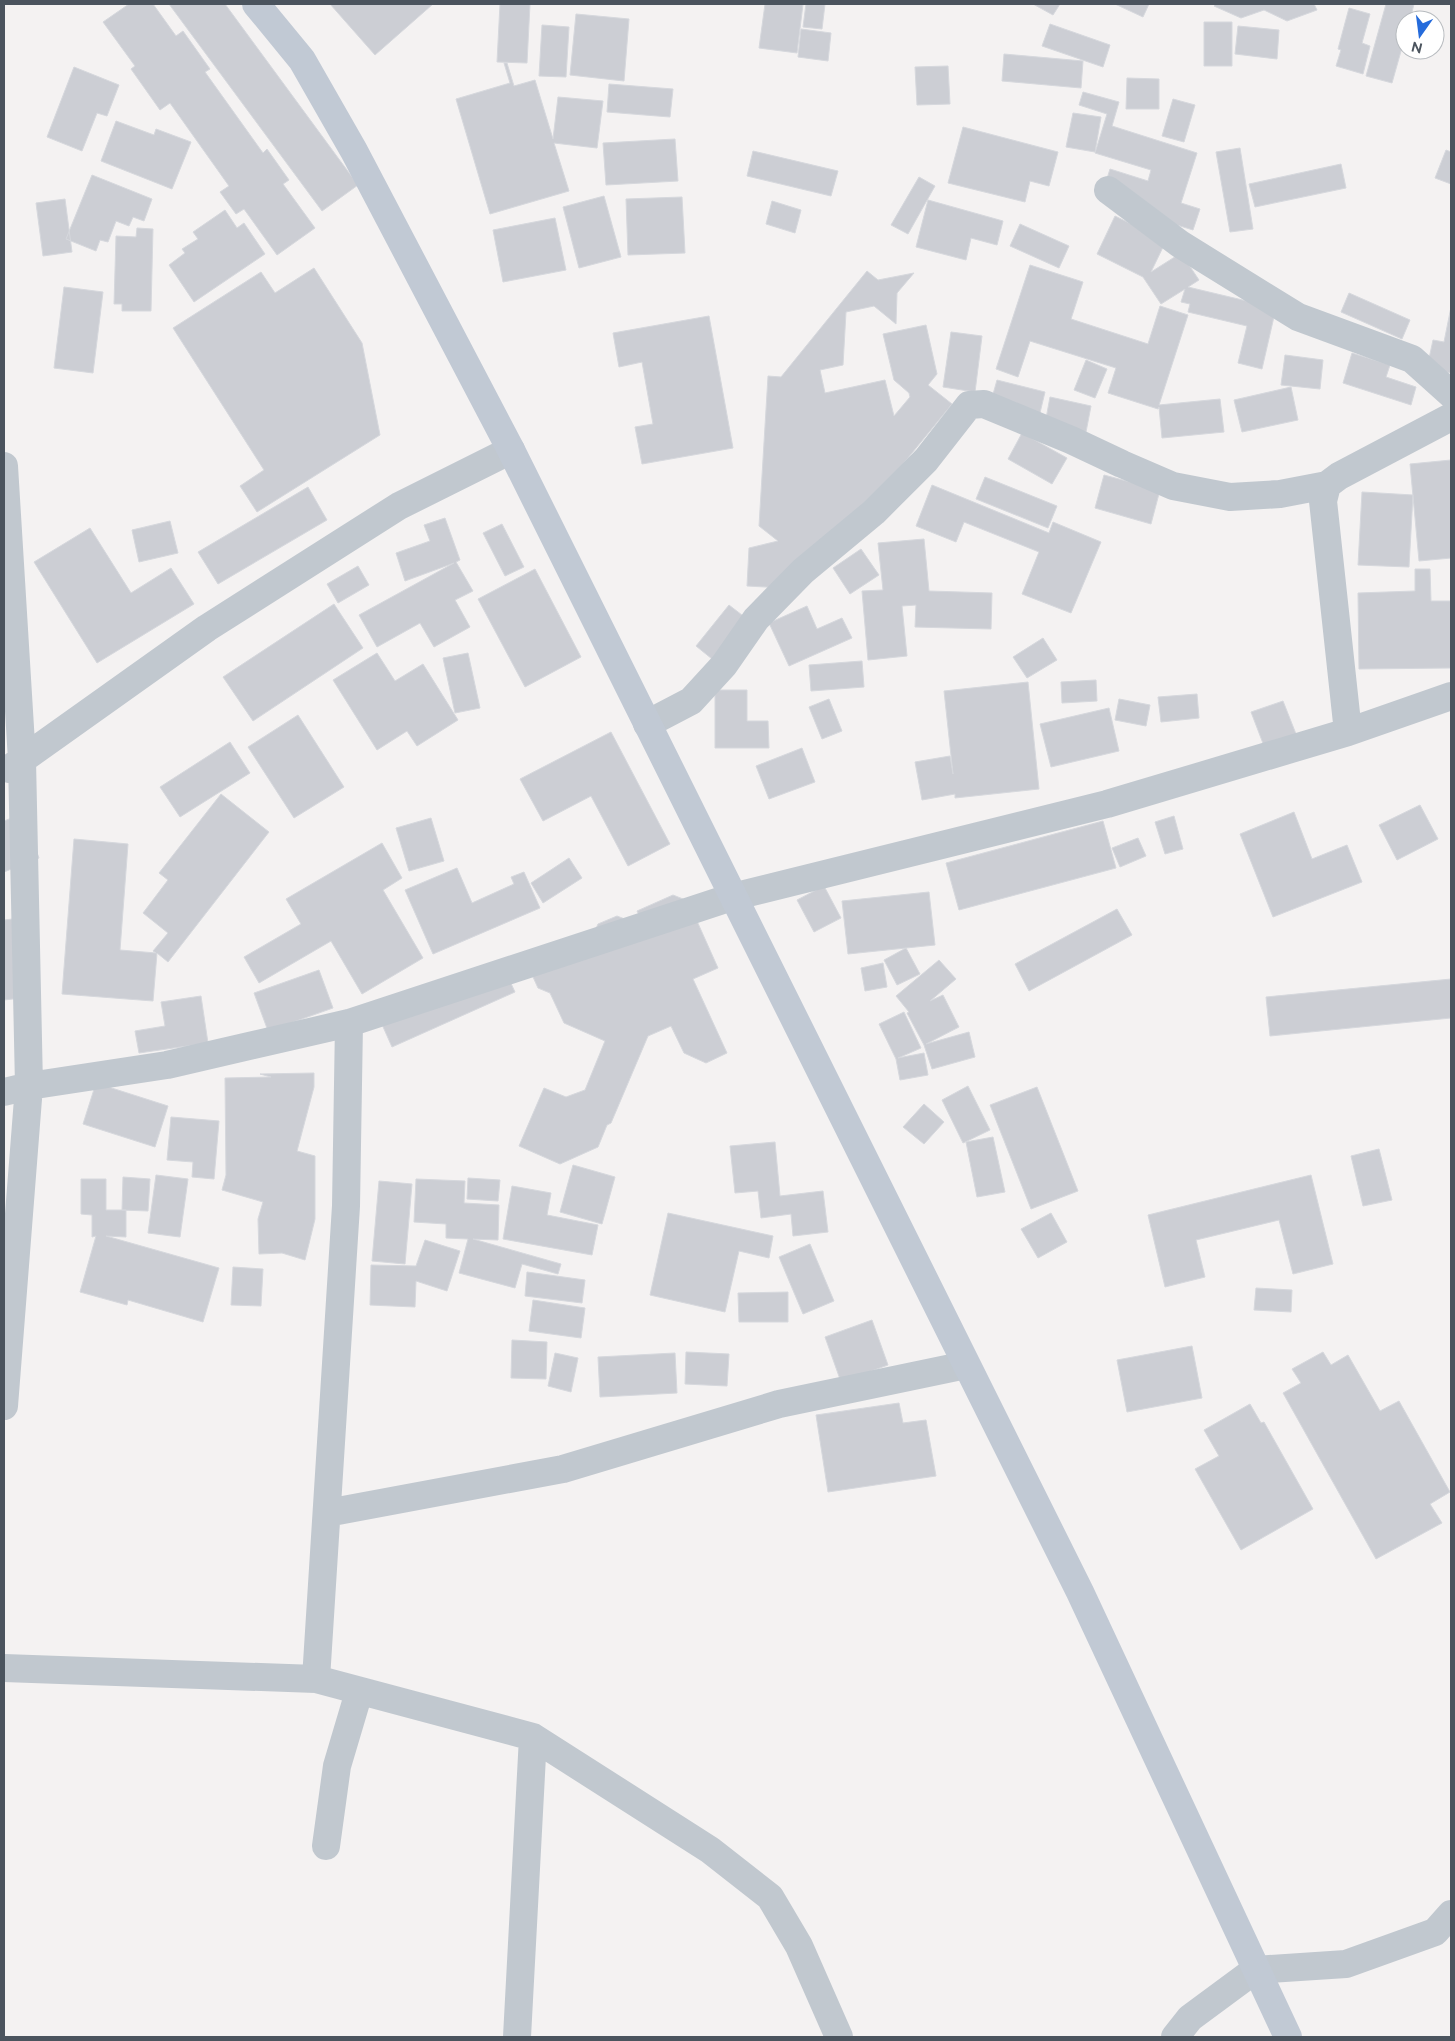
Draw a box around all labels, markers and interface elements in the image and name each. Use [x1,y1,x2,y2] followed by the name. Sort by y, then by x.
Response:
[1395,10,1445,60] north arrow
[1410,39,1424,57] text: N

